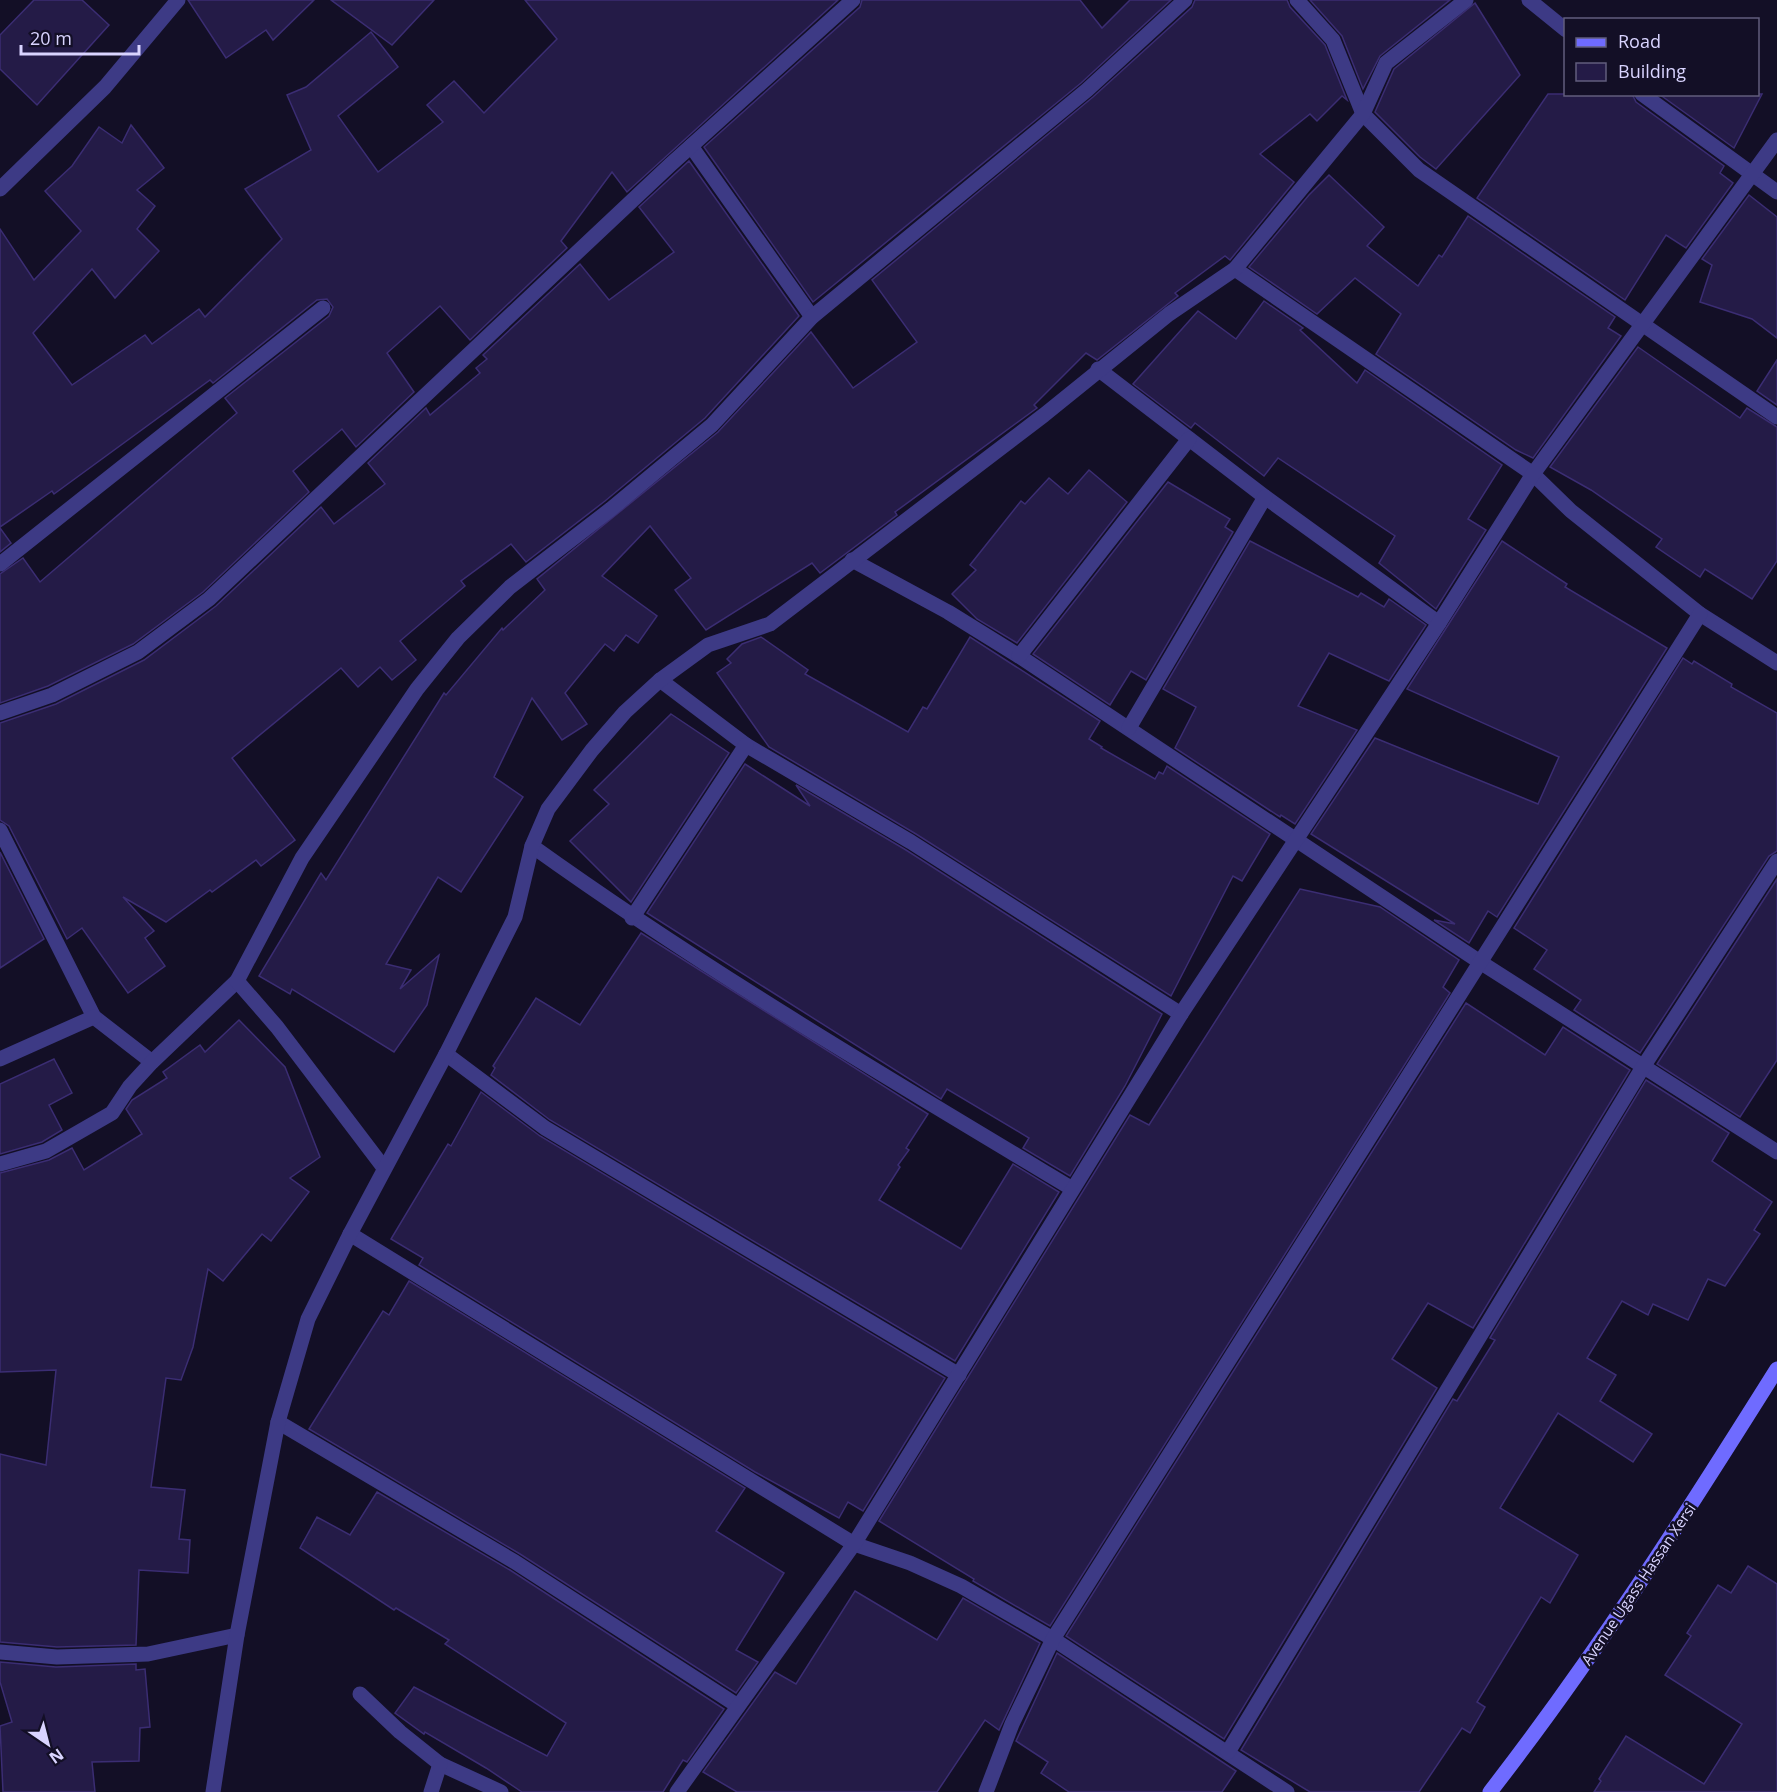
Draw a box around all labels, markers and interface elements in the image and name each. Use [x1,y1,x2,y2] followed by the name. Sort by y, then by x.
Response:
[21,18,140,56] scale bar
[1564,18,1759,96] legend
[30,26,72,50] text: 20 m
[1618,29,1661,53] text: Road
[1618,59,1686,83] text: Building
[1576,1499,1700,1669] street label: Avenue Ugass Hassan Xersi
[18,1714,78,1774] north arrow
[45,1744,68,1769] text: N

